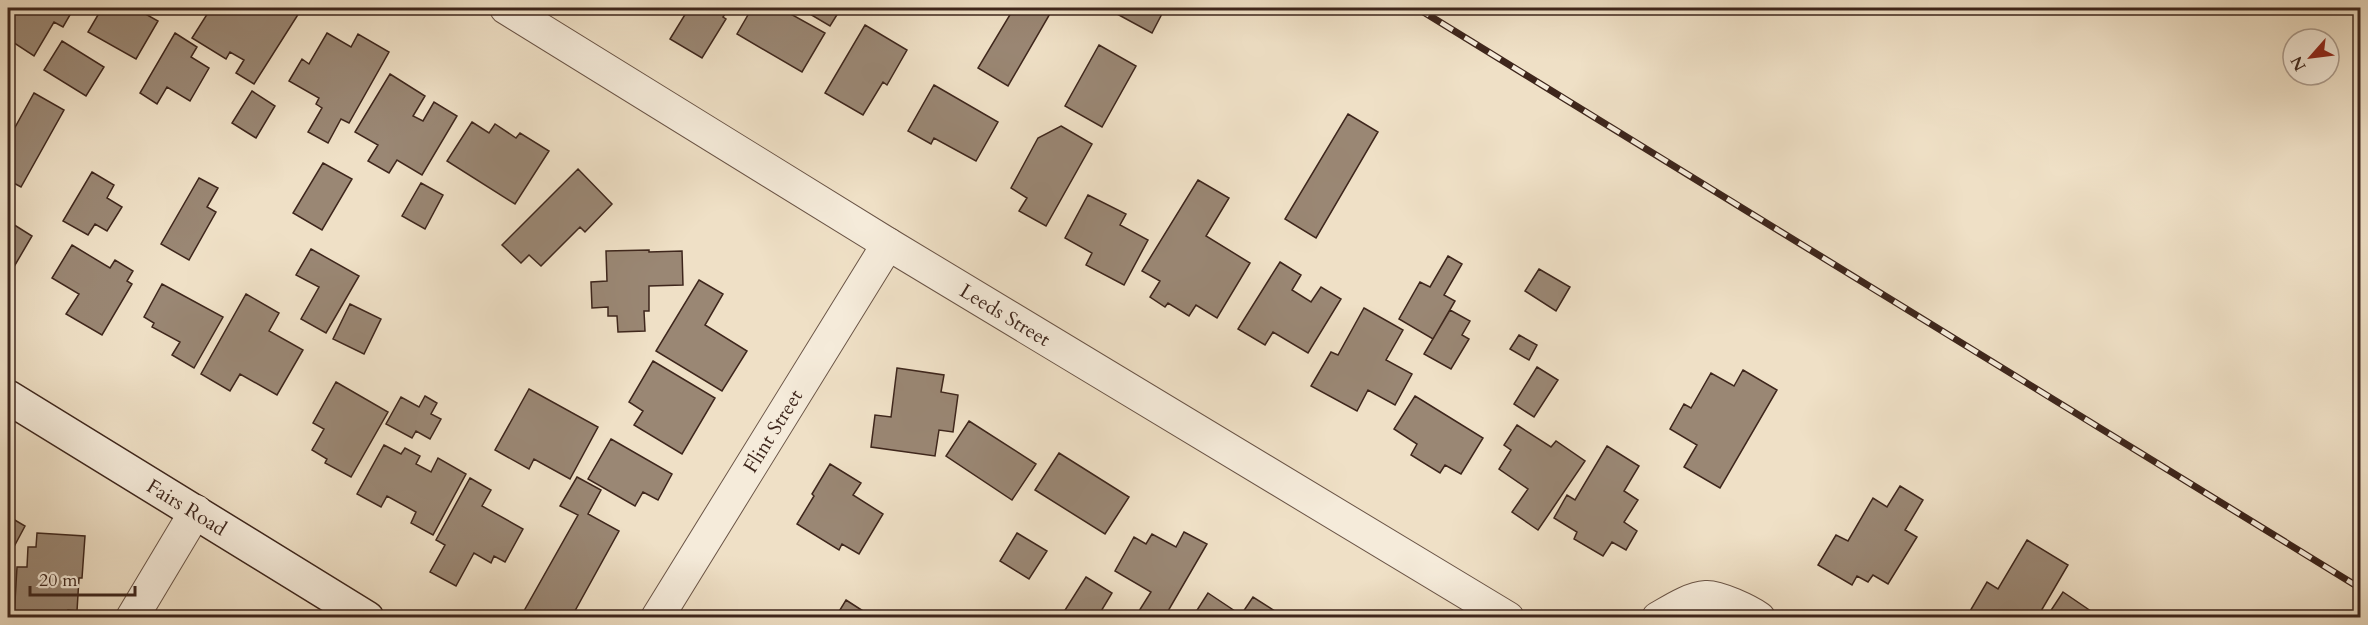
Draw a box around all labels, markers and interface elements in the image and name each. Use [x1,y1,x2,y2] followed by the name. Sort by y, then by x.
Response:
[2281,27,2341,87] north arrow
[2286,52,2312,75] text: N
[955,277,1056,353] street label: Leeds Street
[737,384,809,478] street label: Flint Street
[142,473,232,543] street label: Fairs Road
[30,559,135,597] scale bar
[39,568,78,593] text: 20 m

